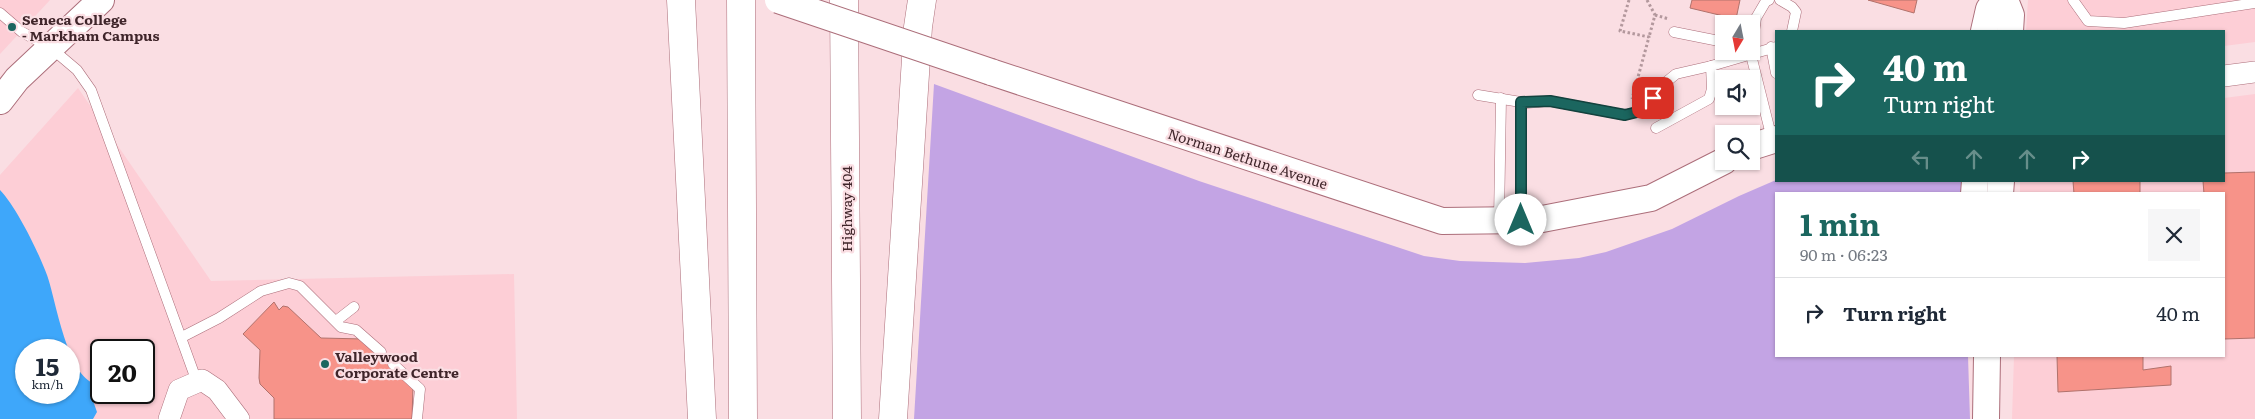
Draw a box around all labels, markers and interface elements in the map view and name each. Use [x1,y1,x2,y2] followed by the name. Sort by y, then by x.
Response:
[22,9,159,45] place label: Seneca College - Markham Campus
[1715,15,1760,60] north arrow
[1715,15,1760,170] map controls
[6,21,18,33] marker: Seneca College - Markham Campus
[1883,40,1968,92] text: 40 m
[1800,50,1865,115] icon: right
[1715,70,1760,115] button: sound
[1632,77,1674,119] pin
[1639,84,1667,112] icon: arrive
[1883,87,1995,120] text: Turn right
[1166,123,1330,193] street label: Norman Bethune Avenue
[1715,125,1760,170] button: search
[1907,145,1935,173] icon: left
[1960,145,1988,173] icon: ahead
[2013,145,2041,173] icon: ahead
[2066,145,2094,173] icon: right
[836,166,856,252] street label: Highway 404
[1494,193,1546,245] position arrow
[1800,201,1880,245] text: 1 min
[2148,209,2200,261] button: close
[1800,242,1888,266] text: 90 m · 06:23
[1800,299,1828,327] icon: right
[1843,299,1947,327] text: Turn right
[2156,299,2200,327] text: 40 m
[90,339,155,404] speed limit sign: 20
[335,346,459,382] place label: Valleywood Corporate Centre
[36,347,59,384] text: 15
[319,358,331,370] marker: Valleywood Corporate Centre
[32,375,63,393] text: km/h

